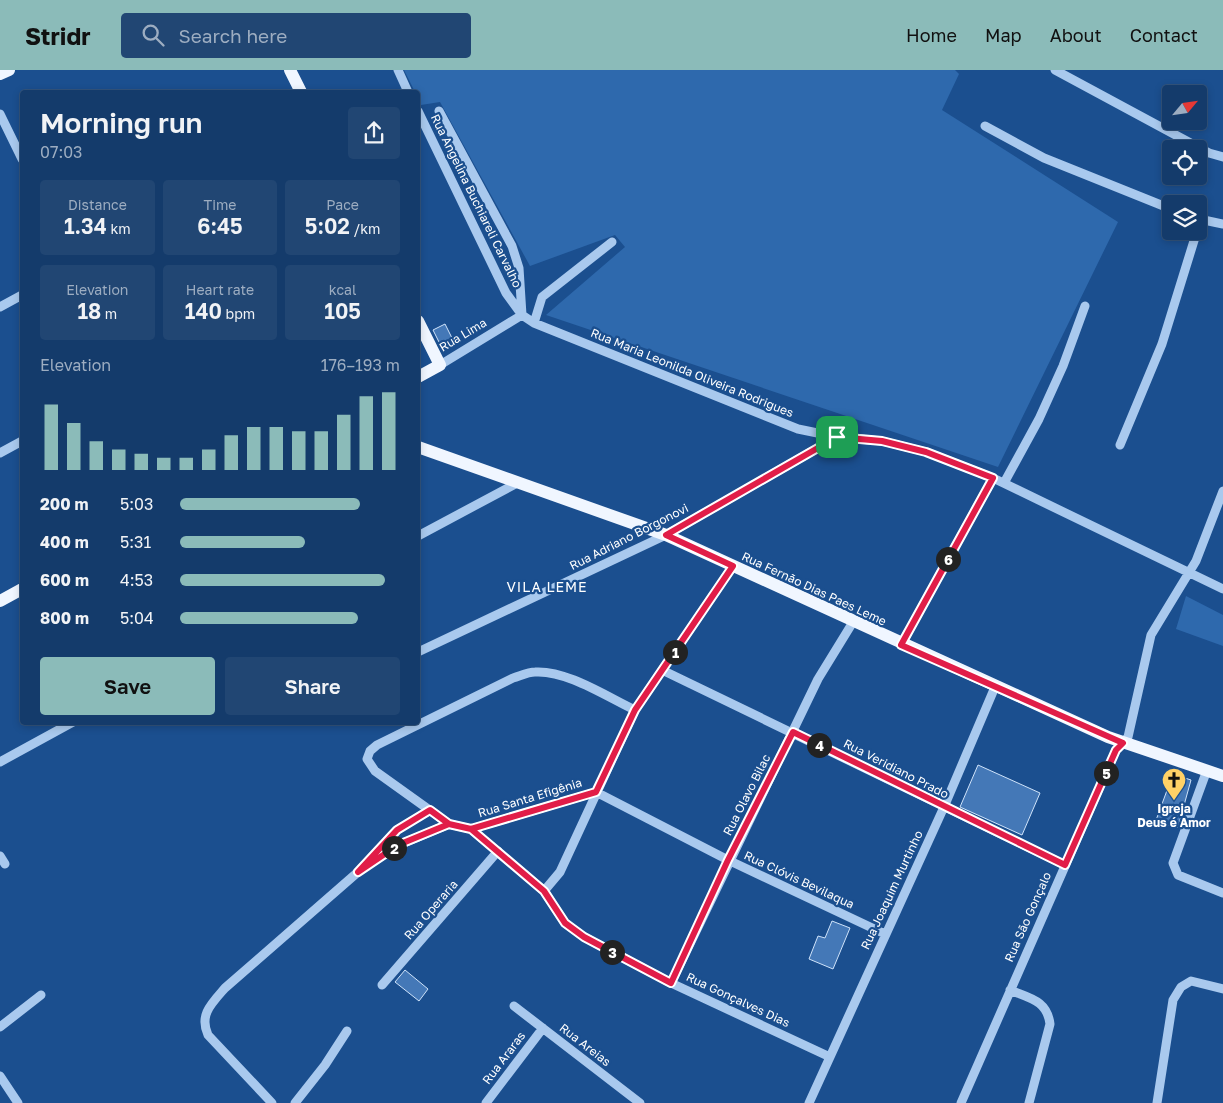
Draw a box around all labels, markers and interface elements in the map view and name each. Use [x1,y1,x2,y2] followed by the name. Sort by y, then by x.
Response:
[121,13,471,58] search box
[25,21,91,50] text: Stridr
[139,21,167,49] icon: search
[179,24,287,47] text: Search here
[906,24,957,46] text: Home
[985,24,1022,46] text: Map
[1050,24,1102,46] text: About
[1130,24,1198,46] text: Contact
[1162,85,1208,130] north arrow
[1162,85,1207,240] map controls
[40,106,203,139] text: Morning run
[348,107,400,159] button: share
[428,112,525,290] street label: Rua Angelina Buchiareli Carvalho
[1162,140,1207,185] button: locate
[40,142,82,162] text: 07:03
[1162,195,1207,240] button: layers
[68,196,127,213] text: Distance
[204,196,236,213] text: Time
[326,196,359,213] text: Pace
[64,213,107,239] text: 1.34
[197,213,243,239] text: 6:45
[305,213,350,239] text: 5:02
[107,220,131,237] text: km
[350,220,380,237] text: /km
[66,281,128,298] text: Elevation
[186,281,254,298] text: Heart rate
[329,281,356,298] text: kcal
[77,298,101,324] text: 18
[185,298,222,324] text: 140
[324,298,361,324] text: 105
[101,305,117,322] text: m
[222,305,255,322] text: bpm
[436,315,489,354] street label: Rua Lima
[589,325,796,420] street label: Rua Maria Leonilda Oliveira Rodrigues
[40,355,111,375] text: Elevation
[321,355,400,375] text: 176–193 m
[816,416,858,458] pin
[823,423,851,451] icon: arrive
[40,494,89,514] text: 200 m
[120,494,153,514] text: 5:03
[567,500,691,573] street label: Rua Adriano Borgonovi
[40,532,89,552] text: 400 m
[120,532,151,552] text: 5:31
[936,546,960,572] pin: 6
[740,548,889,629] street label: Rua Fernão Dias Paes Leme
[944,551,953,568] text: 6
[40,570,89,590] text: 600 m
[120,570,153,590] text: 4:53
[506,578,588,595] district label: VILA LEME
[40,608,89,628] text: 800 m
[120,608,154,628] text: 5:04
[662,640,688,664] pin: 1
[672,644,679,661] text: 1
[40,657,215,715] button: Save
[225,657,400,715] button: Share
[806,732,832,758] pin: 4
[841,736,951,802] street label: Rua Veridiano Prado
[815,737,824,754] text: 4
[720,751,774,838] street label: Rua Olavo Bilac
[1094,760,1118,786] pin: 5
[1102,765,1111,782] text: 5
[1161,767,1187,801] church icon: Igreja Deus é Amor
[476,775,584,820] street label: Rua Santa Efigênia
[1137,801,1211,830] place label: Igreja Deus é Amor
[857,828,926,952] street label: Rua Joaquim Murtinho
[382,836,406,860] pin: 2
[390,840,399,857] text: 2
[742,847,857,912] street label: Rua Clóvis Bevilaqua
[1001,869,1054,964] street label: Rua São Gonçalo
[401,877,461,943] street label: Rua Operaria
[600,940,624,964] pin: 3
[608,944,617,961] text: 3
[684,969,792,1030] street label: Rua Gonçalves Dias
[557,1020,614,1069] street label: Rua Areias
[479,1028,528,1087] street label: Rua Araras

